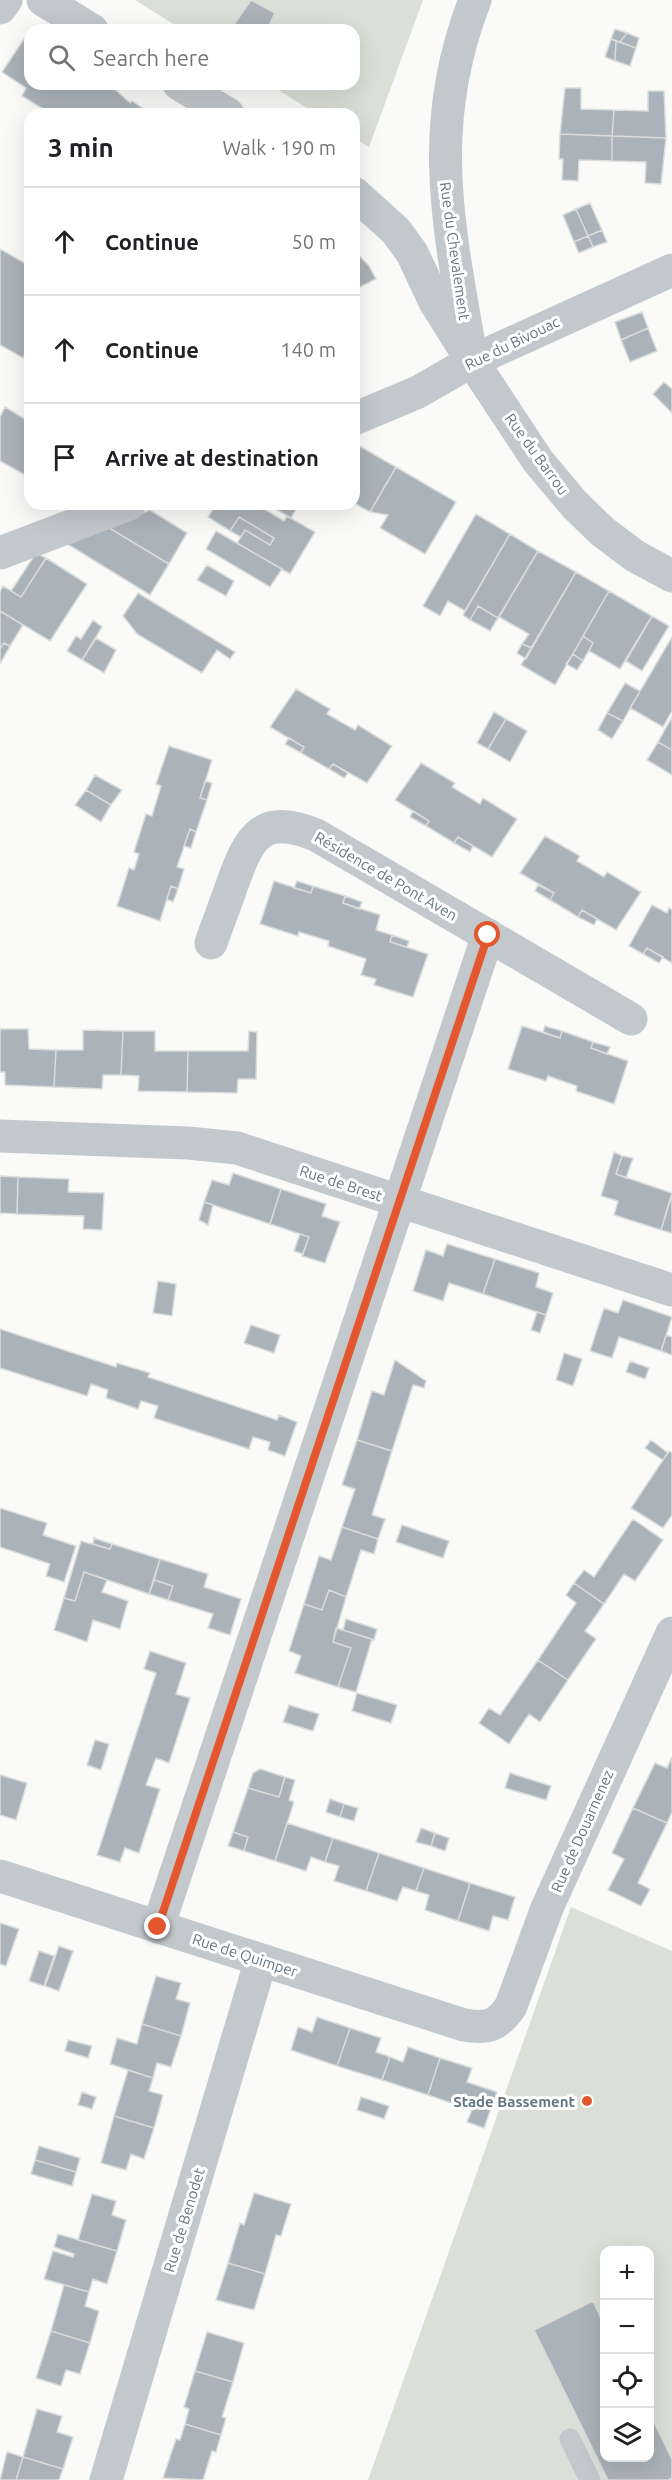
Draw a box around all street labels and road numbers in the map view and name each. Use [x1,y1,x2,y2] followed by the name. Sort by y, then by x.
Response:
[437,181,473,321] street label: Rue du Chevalement
[462,313,562,373] street label: Rue du Bivouac
[502,410,572,498] street label: Rue du Barrou
[312,828,460,924] street label: Résidence de Pont Aven
[297,1162,385,1204] street label: Rue de Brest
[547,1767,617,1895] street label: Rue de Douarnenez
[190,1930,300,1980] street label: Rue de Quimper
[160,2166,208,2274] street label: Rue de Benodet

